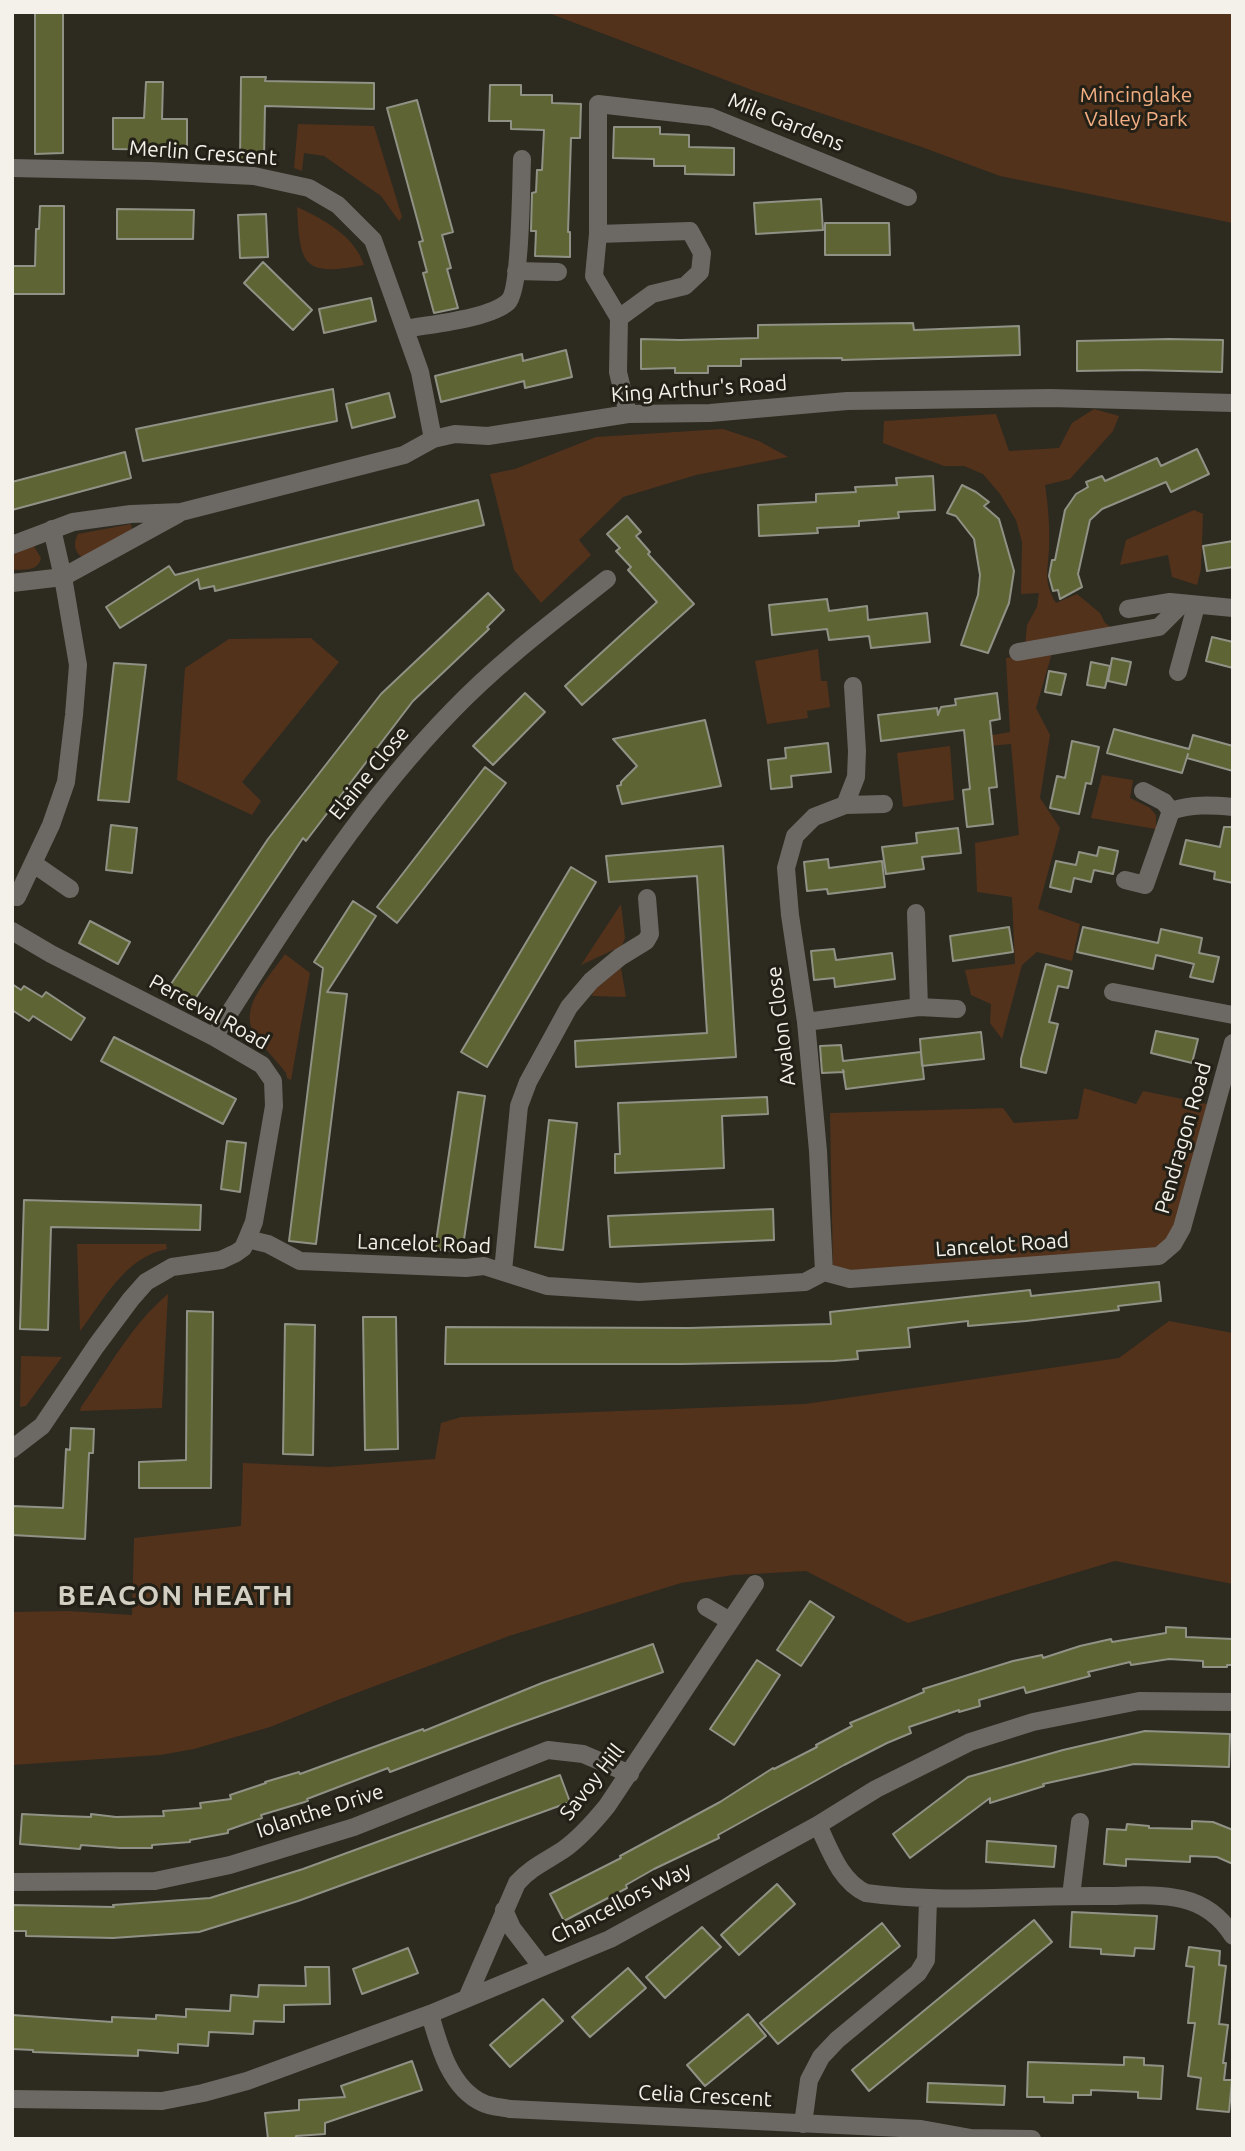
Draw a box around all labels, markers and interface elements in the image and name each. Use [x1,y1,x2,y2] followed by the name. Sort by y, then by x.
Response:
[1080,82,1192,132] park label: Mincinglake Valley Park
[724,87,848,157] street label: Mile Gardens
[128,135,278,171] street label: Merlin Crescent
[610,370,788,408] street label: King Arthur's Road
[324,721,414,825] street label: Elaine Close
[761,965,801,1087] street label: Avalon Close
[145,969,273,1055] street label: Perceval Road
[1149,1059,1217,1217] street label: Pendragon Road
[934,1228,1070,1262] street label: Lancelot Road
[357,1229,491,1259] street label: Lancelot Road
[59,1579,293,1613] district label: BEACON HEATH
[554,1739,630,1825] street label: Savoy Hill
[253,1779,387,1843] street label: Iolanthe Drive
[547,1857,695,1949] street label: Chancellors Way
[638,2080,772,2112] street label: Celia Crescent

